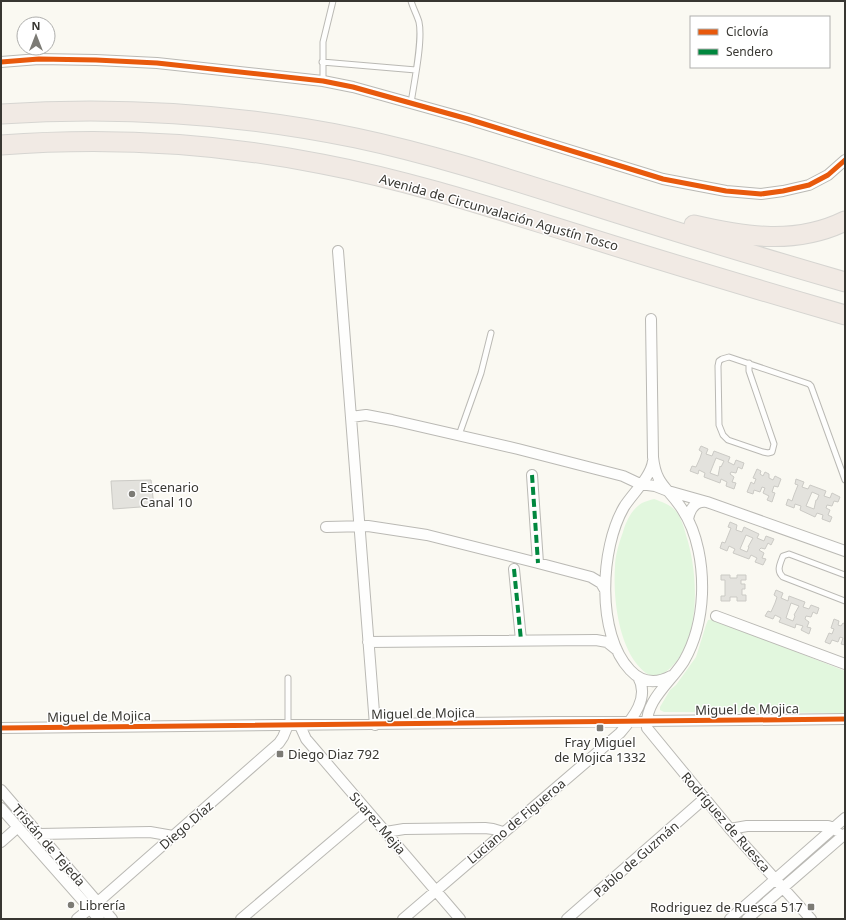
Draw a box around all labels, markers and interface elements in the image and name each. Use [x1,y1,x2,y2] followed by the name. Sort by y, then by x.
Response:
[16,16,56,56] north arrow
[690,16,830,68] legend
[32,18,40,33] text: N
[726,23,768,40] text: Ciclovía
[726,43,773,60] text: Sendero
[377,169,621,255] street label: Avenida de Circunvalación Agustín Tosco
[140,478,199,511] place label: Escenario Canal 10
[127,489,137,499] marker: Escenario Canal 10
[695,699,799,719] street label: Miguel de Mojica
[371,703,475,723] street label: Miguel de Mojica
[47,706,151,726] street label: Miguel de Mojica
[595,723,605,733] marker: Fray Miguel de Mojica 1332
[554,733,646,766] place label: Fray Miguel de Mojica 1332
[288,745,379,763] place label: Diego Diaz 792
[275,749,285,759] marker: Diego Diaz 792
[677,768,775,876] street label: Rodríguez de Ruesca
[463,774,569,868] street label: Luciano de Figueroa
[346,788,410,858] street label: Suarez Mejia
[155,797,217,853] street label: Diego Díaz
[8,800,90,890] street label: Tristán de Tejeda
[590,817,682,901] street label: Pablo de Guzmán
[79,896,126,914] place label: Librería
[650,898,803,916] place label: Rodriguez de Ruesca 517
[66,900,76,910] marker: Librería
[806,902,816,912] marker: Rodriguez de Ruesca 517

